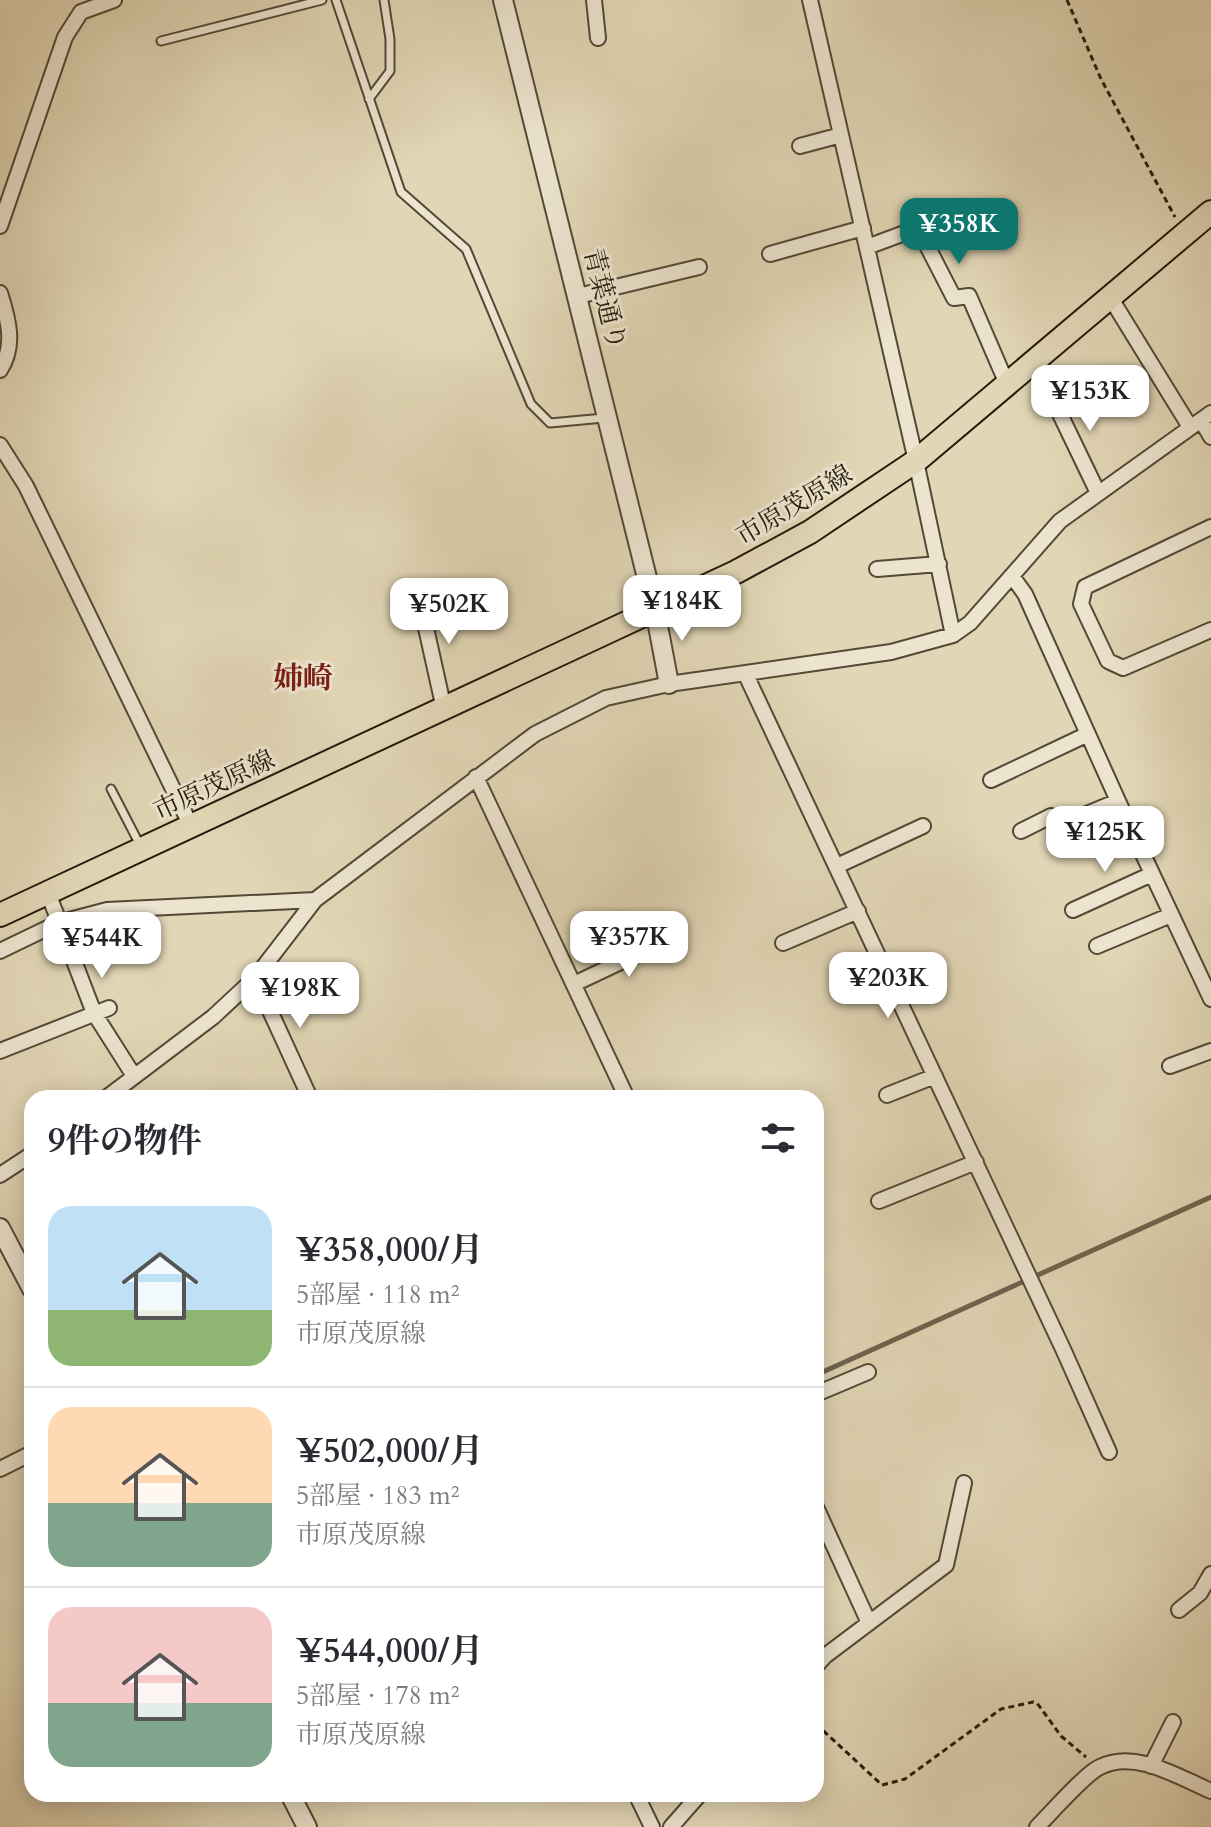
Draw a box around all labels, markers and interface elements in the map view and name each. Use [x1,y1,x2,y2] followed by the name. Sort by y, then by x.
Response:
[903,198,1015,266] pin: ¥358K
[918,206,1000,241] text: ¥358K
[575,244,635,354] street label: 青葉通り
[1034,365,1146,433] pin: ¥153K
[1049,373,1131,408] text: ¥153K
[729,457,859,553] street label: 市原茂原線
[626,575,738,643] pin: ¥184K
[393,578,505,646] pin: ¥502K
[641,583,723,618] text: ¥184K
[408,586,490,621] text: ¥502K
[273,658,333,699] district label: 姉崎
[148,742,280,828] street label: 市原茂原線
[1049,806,1161,874] pin: ¥125K
[1064,814,1146,849] text: ¥125K
[573,911,685,979] pin: ¥357K
[46,912,158,980] pin: ¥544K
[588,919,670,954] text: ¥357K
[61,920,143,955] text: ¥544K
[832,952,944,1020] pin: ¥203K
[847,960,929,995] text: ¥203K
[244,962,356,1030] pin: ¥198K
[259,970,341,1005] text: ¥198K
[756,1116,800,1160] icon: filters
[48,1118,201,1164] text: 9件の物件
[296,1227,484,1273] text: ¥358,000/月
[112,1238,208,1334] icon: home
[296,1277,460,1312] text: 5部屋 · 118 m²
[296,1316,426,1351] text: 市原茂原線
[296,1428,484,1474] text: ¥502,000/月
[112,1439,208,1535] icon: home
[296,1478,460,1513] text: 5部屋 · 183 m²
[296,1517,426,1552] text: 市原茂原線
[296,1628,484,1674] text: ¥544,000/月
[112,1639,208,1735] icon: home
[296,1678,460,1713] text: 5部屋 · 178 m²
[296,1717,426,1752] text: 市原茂原線

